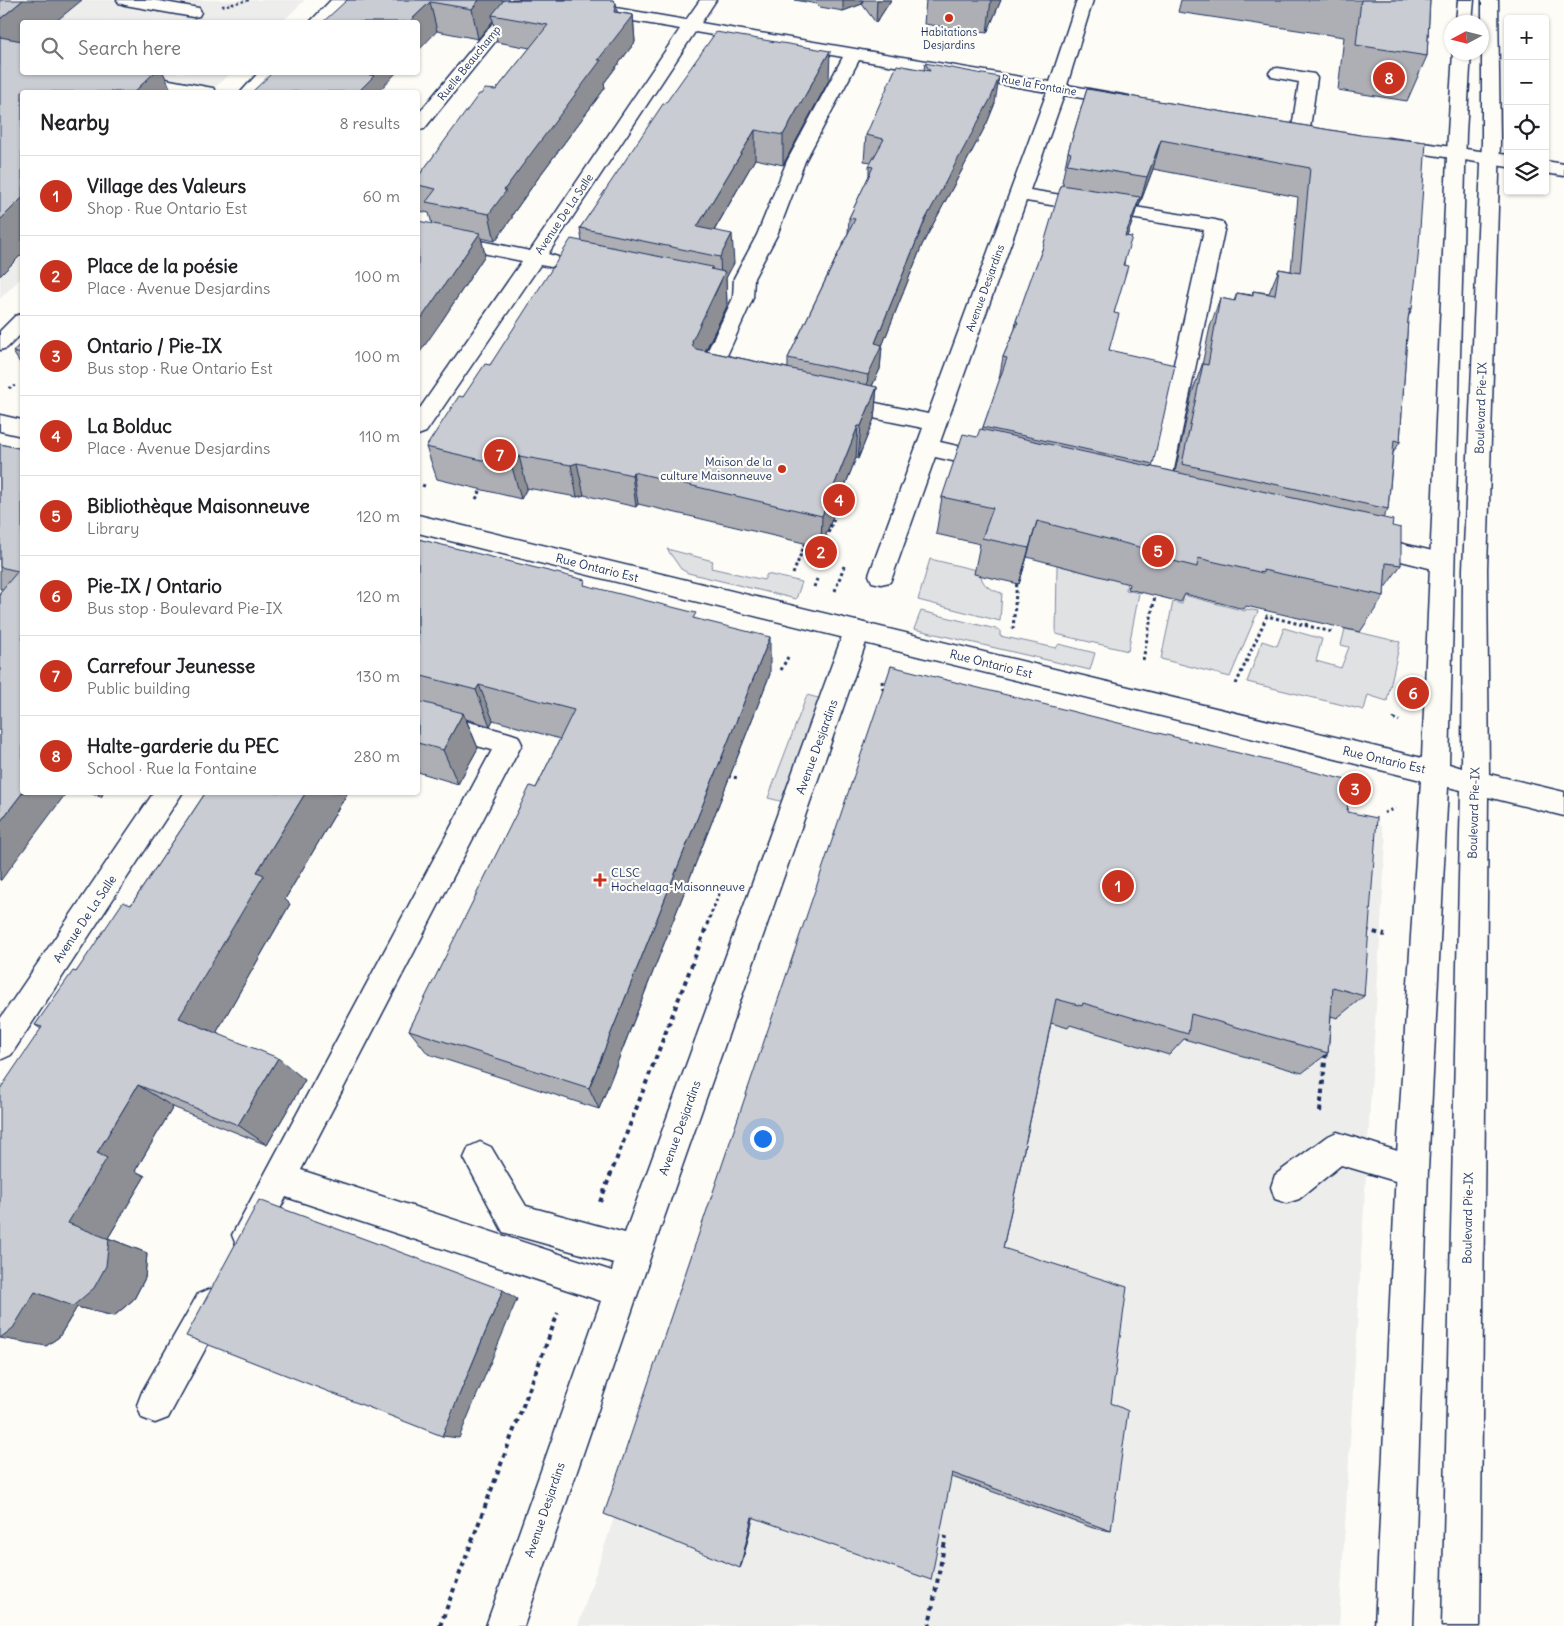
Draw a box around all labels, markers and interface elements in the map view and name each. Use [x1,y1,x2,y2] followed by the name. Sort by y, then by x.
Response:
[943,12,955,24] marker: Habitations Desjardins
[1444,15,1489,60] north arrow
[1504,15,1549,195] map controls
[1504,15,1549,60] button: +
[20,20,420,75] search box
[434,23,504,103] street label: Ruelle Beauchamp
[921,25,977,52] place label: Habitations Desjardins
[38,34,66,62] icon: search
[78,36,181,60] text: Search here
[1373,59,1405,97] pin: 8
[1504,60,1549,105] button: −
[1000,71,1078,99] street label: Rue la Fontaine
[1504,105,1549,150] button: locate
[40,109,110,136] text: Nearby
[339,113,400,133] text: 8 results
[1504,150,1549,195] button: layers
[532,171,596,257] street label: Avenue De La Salle
[87,174,246,198] text: Village des Valeurs
[53,186,59,206] text: 1
[362,186,400,206] text: 60 m
[87,198,247,218] text: Shop · Rue Ontario Est
[963,243,1007,333] street label: Avenue Desjardins
[87,254,238,278] text: Place de la poésie
[52,266,60,286] text: 2
[355,266,400,286] text: 100 m
[87,278,270,298] text: Place · Avenue Desjardins
[87,334,222,358] text: Ontario / Pie-IX
[51,346,61,366] text: 3
[355,346,400,366] text: 100 m
[87,358,273,378] text: Bus stop · Rue Ontario Est
[1471,361,1490,454] street label: Boulevard Pie-IX
[87,414,172,438] text: La Bolduc
[51,426,61,446] text: 4
[359,426,400,446] text: 110 m
[484,436,516,474] pin: 7
[87,438,270,458] text: Place · Avenue Desjardins
[660,454,772,483] place label: Maison de la culture Maisonneuve
[776,463,788,475] marker: Maison de la culture Maisonneuve
[823,481,855,519] pin: 4
[87,494,310,518] text: Bibliothèque Maisonneuve
[51,506,61,526] text: 5
[357,506,400,526] text: 120 m
[87,518,139,538] text: Library
[1142,532,1174,570] pin: 5
[805,533,837,571] pin: 2
[554,550,640,585] street label: Rue Ontario Est
[87,574,222,598] text: Pie-IX / Ontario
[51,586,61,606] text: 6
[357,586,400,606] text: 120 m
[87,598,282,618] text: Bus stop · Boulevard Pie-IX
[948,646,1034,681] street label: Rue Ontario Est
[87,654,255,678] text: Carrefour Jeunesse
[52,666,60,686] text: 7
[356,666,400,686] text: 130 m
[1397,674,1429,712] pin: 6
[87,678,190,698] text: Public building
[792,697,841,796] street label: Avenue Desjardins
[87,734,279,758] text: Halte-garderie du PEC
[1341,743,1427,776] street label: Rue Ontario Est
[51,746,61,766] text: 8
[354,746,400,766] text: 280 m
[87,758,257,778] text: School · Rue la Fontaine
[1464,766,1483,859] street label: Boulevard Pie-IX
[1339,770,1371,808] pin: 3
[611,865,745,894] place label: CLSC Hochelaga-Maisonneuve
[1102,867,1134,905] pin: 1
[50,872,119,965] street label: Avenue De La Salle
[593,873,607,887] marker: CLSC Hochelaga-Maisonneuve
[655,1078,704,1177] street label: Avenue Desjardins
[750,1126,776,1152] your location
[1459,1171,1476,1264] street label: Boulevard Pie-IX
[521,1460,568,1560] street label: Avenue Desjardins

